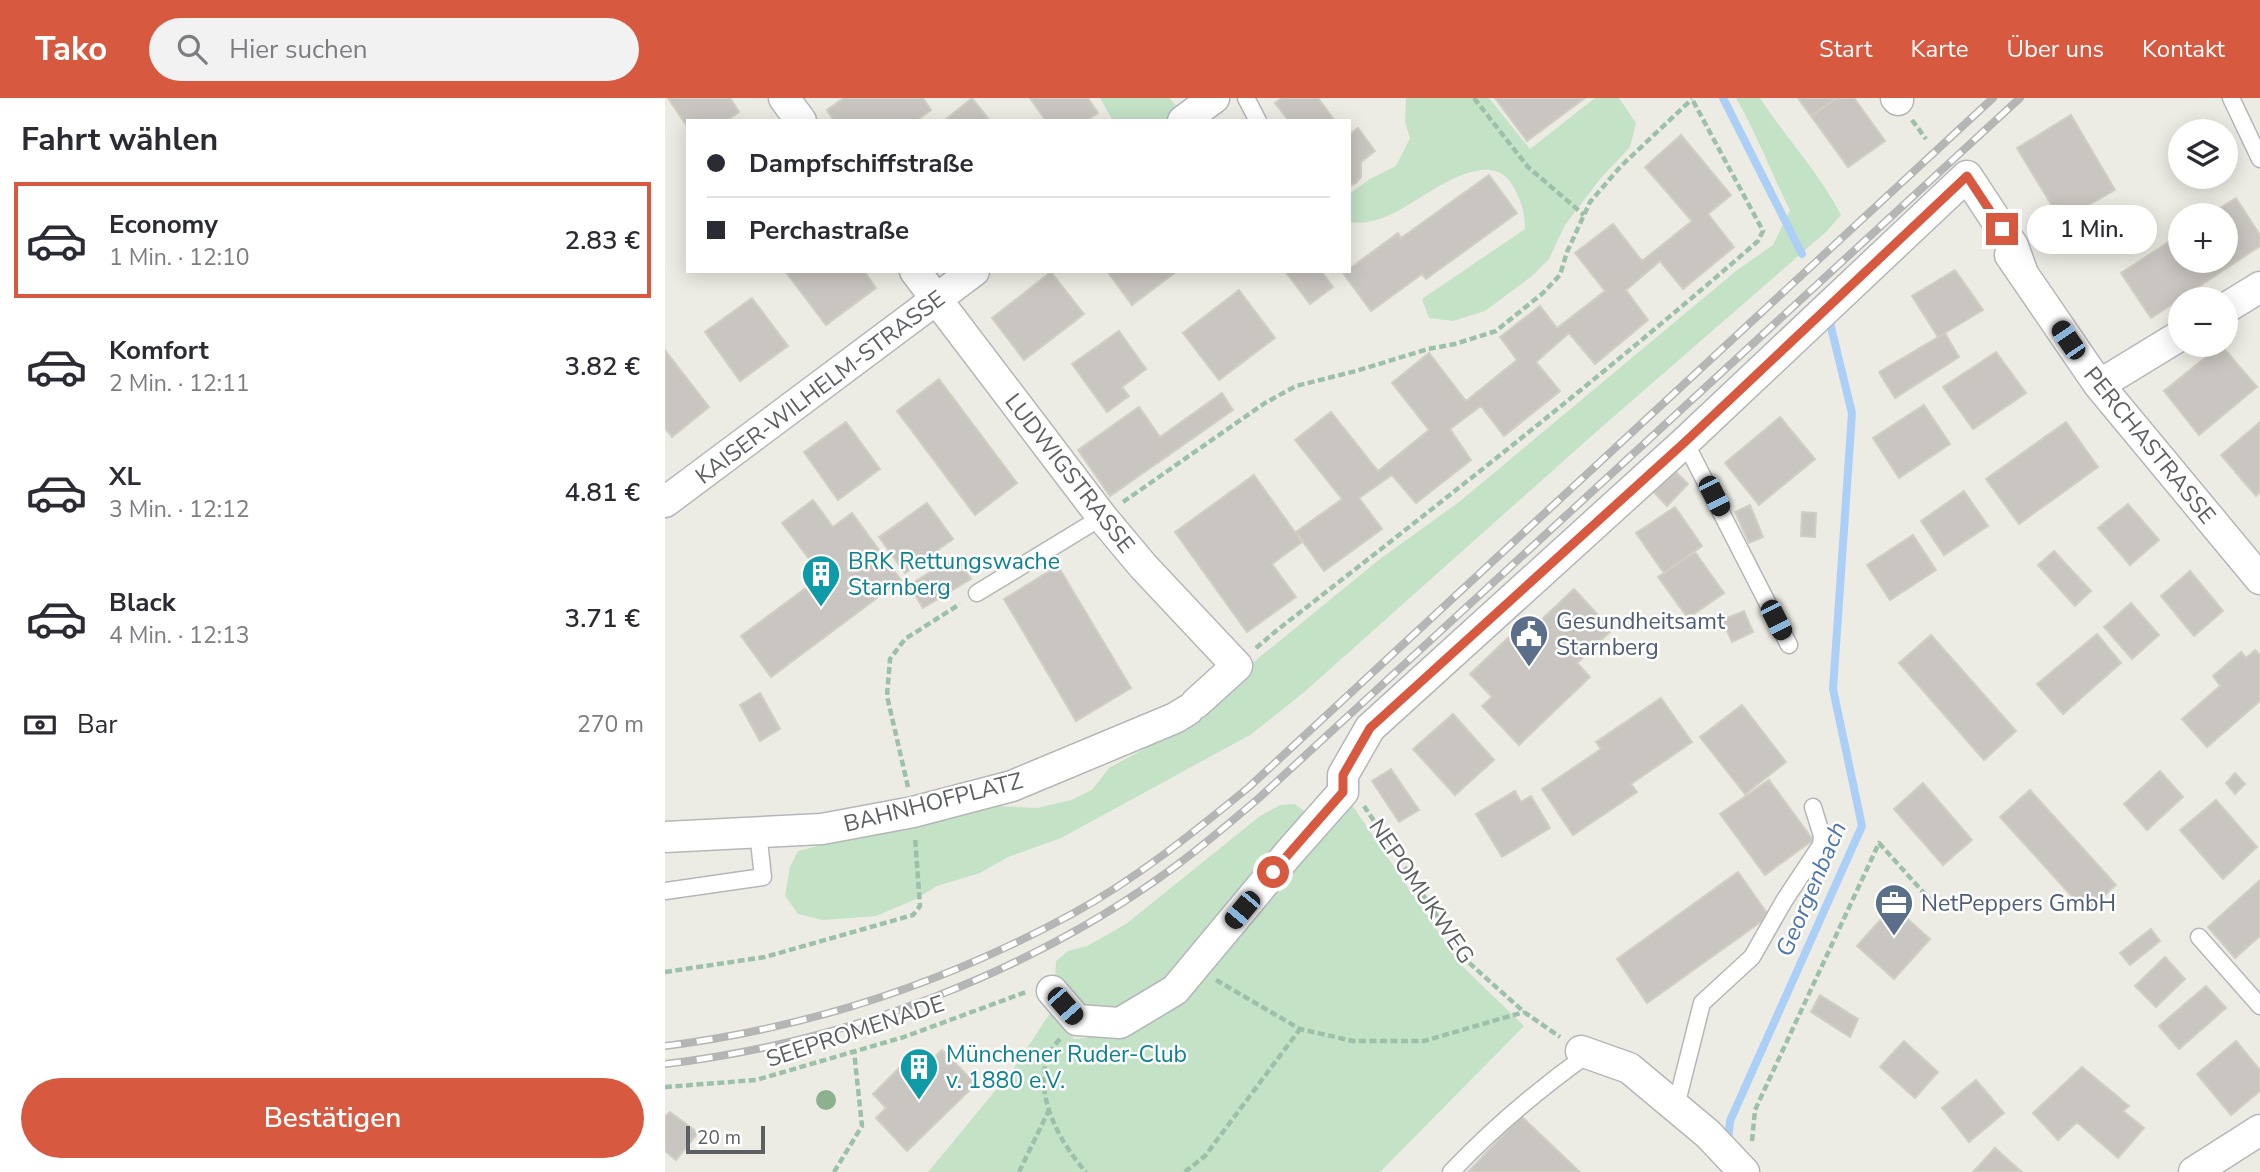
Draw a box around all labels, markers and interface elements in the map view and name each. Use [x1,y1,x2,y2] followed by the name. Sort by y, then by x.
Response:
[149,18,639,81] search box
[35,27,107,72] text: Tako
[173,30,211,68] icon: search
[229,32,367,67] text: Hier suchen
[1819,33,1872,65] text: Start
[1910,33,1968,65] text: Karte
[2006,33,2104,65] text: Über uns
[2142,33,2225,65] text: Kontakt
[21,118,218,161] text: Fahrt wählen
[2168,119,2238,357] map controls
[2168,119,2238,189] button: layers
[749,146,974,181] text: Dampfschiffstraße
[2168,203,2238,273] button: +
[2027,204,2156,254] callout: 1 Min.
[109,207,218,242] text: Economy
[25,209,88,272] icon: car
[749,213,909,248] text: Perchastraße
[1986,213,2018,245] route end
[2060,214,2124,245] text: 1 Min.
[565,223,640,258] text: 2.83 €
[109,242,250,273] text: 1 Min. · 12:10
[689,283,951,491] street label: KAISER-WILHELM-STRASSE
[2168,287,2238,357] button: −
[2048,317,2089,363] car
[109,333,209,368] text: Komfort
[25,335,88,398] icon: car
[565,349,640,384] text: 3.82 €
[2077,360,2223,530] street label: PERCHASTRASSE
[109,368,250,399] text: 2 Min. · 12:11
[998,387,1142,559] street label: LUDWIGSTRASSE
[109,459,141,494] text: XL
[25,461,88,524] icon: car
[1696,473,1733,519] car
[565,475,640,510] text: 4.81 €
[109,494,250,525] text: 3 Min. · 12:12
[848,546,1060,603] place label: BRK Rettungswache Starnberg
[800,553,842,608] building icon: BRK Rettungswache Starnberg
[109,585,176,620] text: Black
[25,587,88,650] icon: car
[1758,597,1795,643] car
[565,601,640,636] text: 3.71 €
[1556,606,1726,663] place label: Gesundheitsamt Starnberg
[1508,613,1550,668] public building icon: Gesundheitsamt Starnberg
[109,620,250,651] text: 4 Min. · 12:13
[21,706,59,744] icon: cash
[77,707,118,742] text: Bar
[577,709,644,740] text: 270 m
[840,765,1026,840] street label: BAHNHOFPLATZ
[1362,813,1481,970] street label: NEPOMUKWEG
[1768,817,1854,961] water label: Georgenbach
[1257,856,1289,888] route start
[1873,882,1915,937] office icon: NetPeppers GmbH
[1221,887,1264,933] car
[1921,888,2116,919] place label: NetPeppers GmbH
[1044,983,1087,1029] car
[762,988,948,1075] street label: SEEPROMENADE
[946,1039,1187,1096] place label: Münchener Ruder-Club v. 1880 e.V.
[898,1046,940,1101] building icon: Münchener Ruder-Club v. 1880 e.V.
[21,1078,644,1158] button: Bestätigen
[686,1123,765,1155] scale bar
[697,1125,741,1151] text: 20 m

